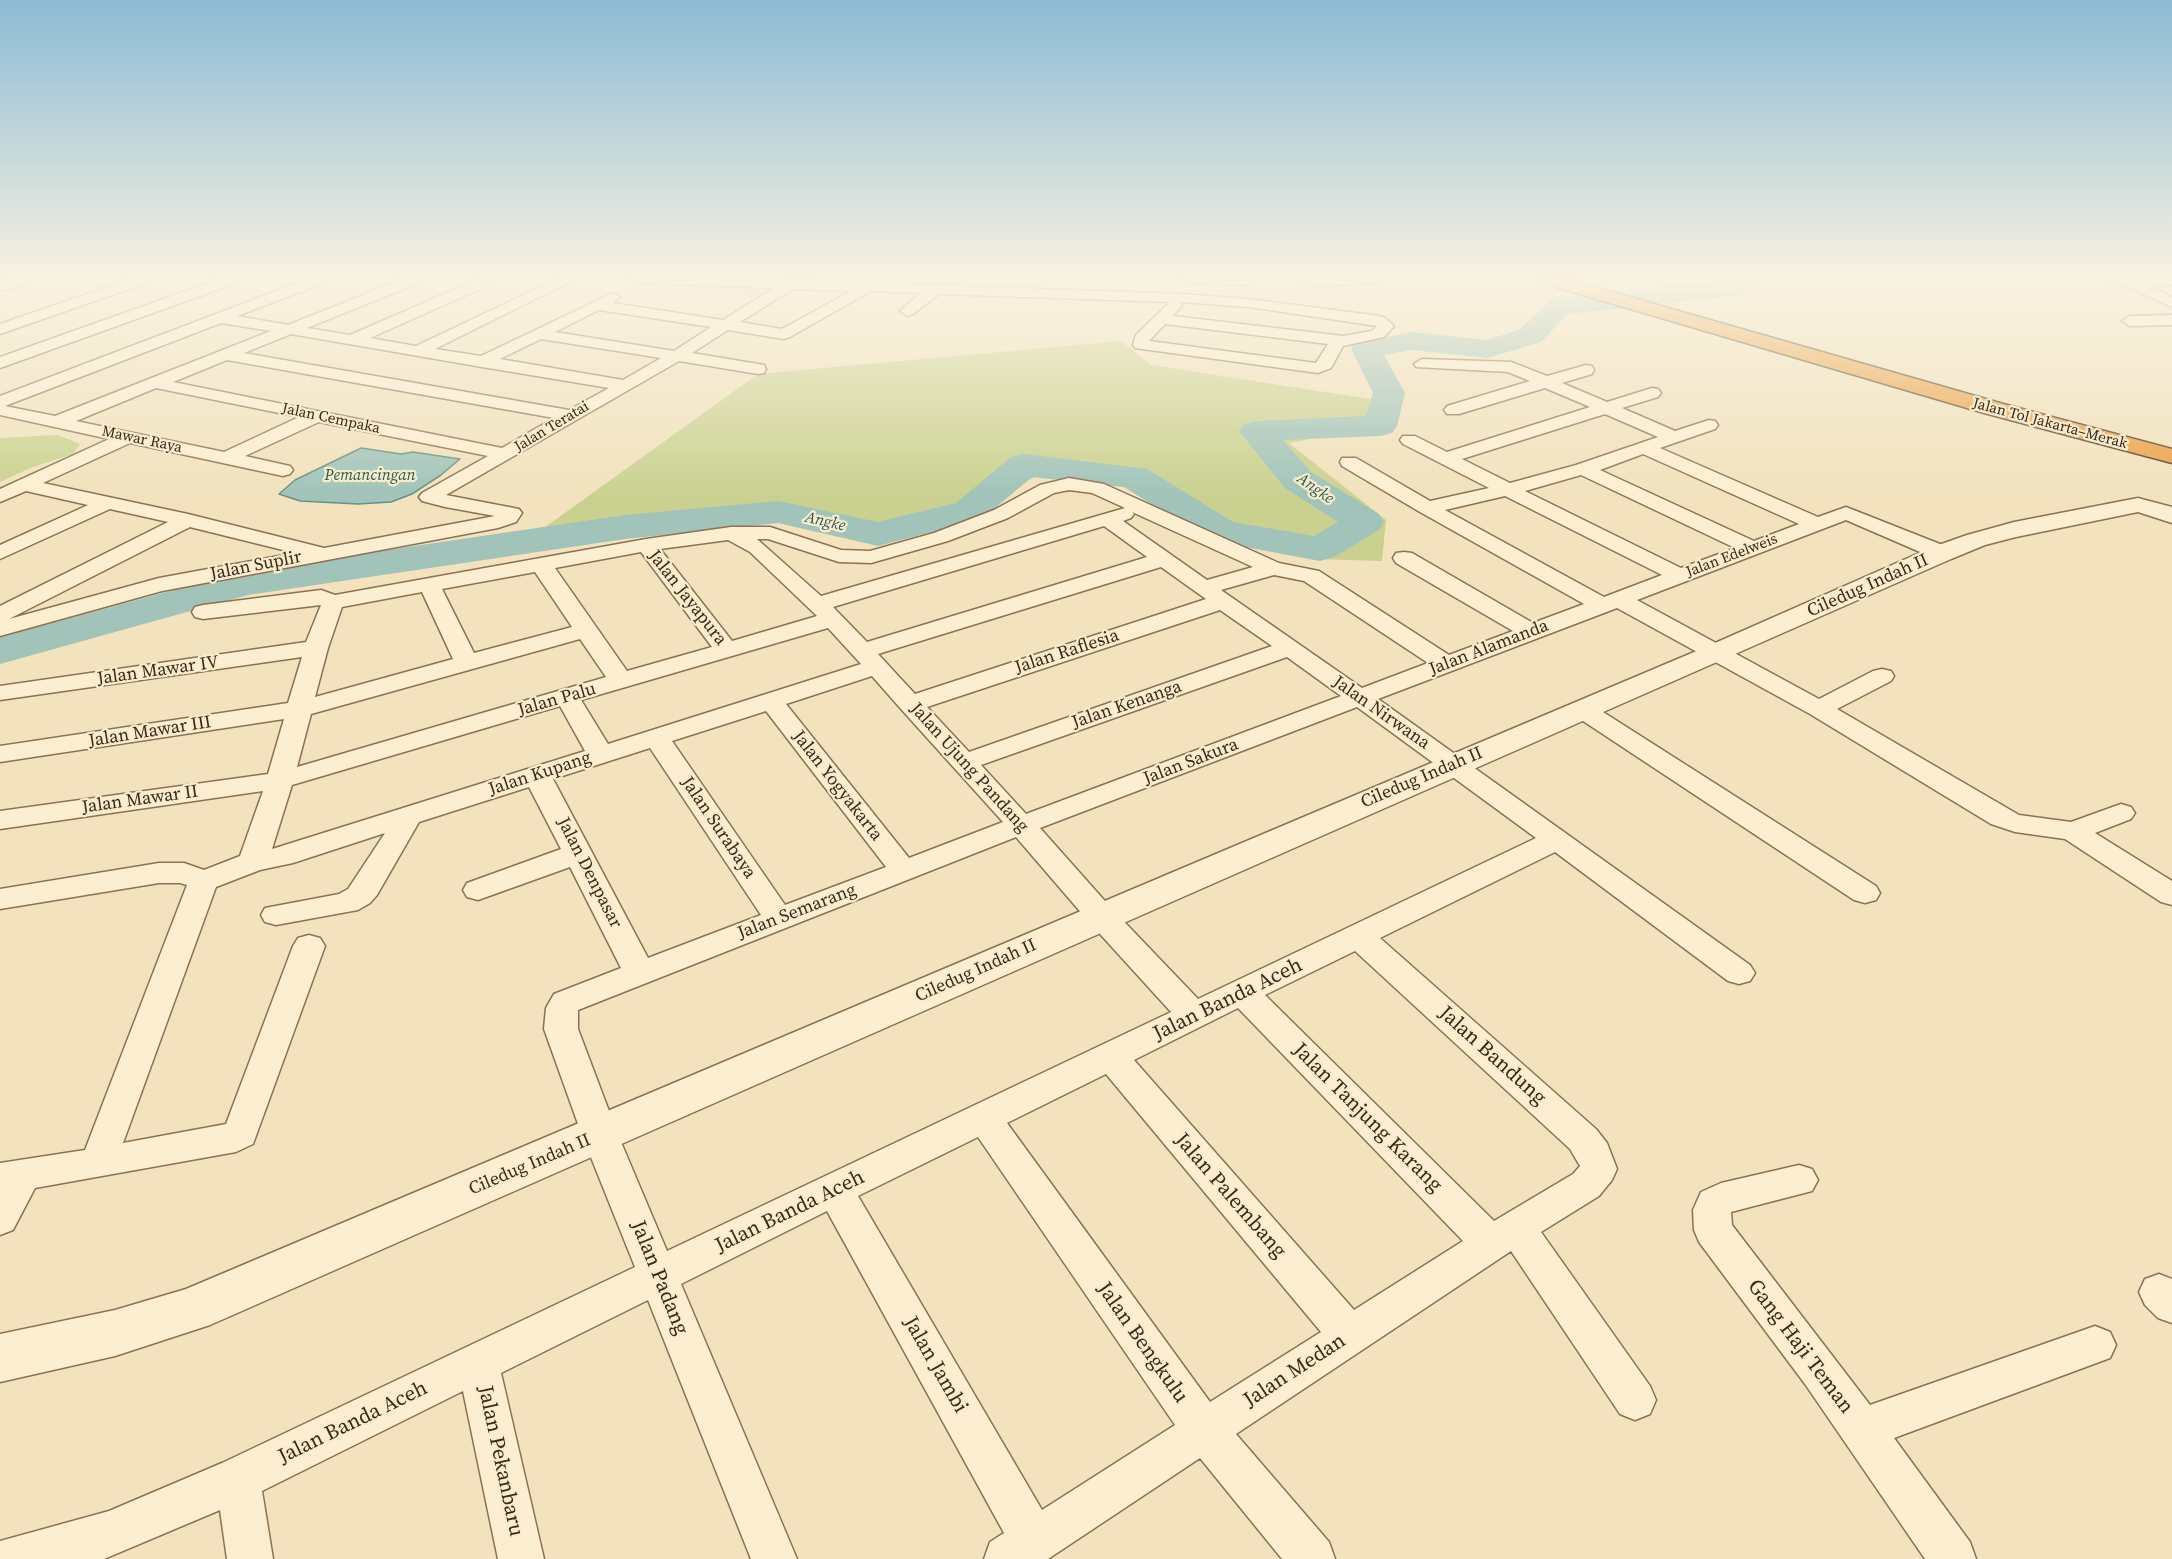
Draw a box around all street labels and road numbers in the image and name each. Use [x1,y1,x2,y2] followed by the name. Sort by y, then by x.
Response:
[1971,395,2129,453] street label: Jalan Tol Jakarta–Merak
[511,398,593,456] street label: Jalan Teratai
[280,400,382,438] street label: Jalan Cempaka
[100,423,184,457] street label: Mawar Raya
[1684,530,1780,582] street label: Jalan Edelweis
[643,546,731,650] street label: Jalan Jayapura
[208,547,304,585] street label: Jalan Suplir
[1804,550,1932,622] street label: Ciledug Indah II
[1426,615,1552,681] street label: Jalan Alamanda
[1012,625,1122,679] street label: Jalan Raflesia
[96,652,220,690] street label: Jalan Mawar IV
[1328,672,1434,754] street label: Jalan Nirwana
[1069,676,1185,734] street label: Jalan Kenanga
[515,679,599,721] street label: Jalan Palu
[905,699,1033,837] street label: Jalan Ujung Pandang
[87,712,213,752] street label: Jalan Mawar III
[787,727,887,845] street label: Jalan Yogyakarta
[1140,734,1242,790] street label: Jalan Sakura
[1358,743,1486,813] street label: Ciledug Indah II
[486,747,594,801] street label: Jalan Kupang
[676,773,760,883] street label: Jalan Surabaya
[80,781,200,819] street label: Jalan Mawar II
[552,814,626,932] street label: Jalan Denpasar
[735,879,859,945] street label: Jalan Semarang
[912,935,1040,1007] street label: Ciledug Indah II
[1149,953,1307,1047] street label: Jalan Banda Aceh
[1433,1001,1551,1111] street label: Jalan Bandung
[1287,1038,1447,1198] street label: Jalan Tanjung Karang
[1169,1128,1291,1264] street label: Jalan Palembang
[466,1130,594,1200] street label: Ciledug Indah II
[711,1165,869,1259] street label: Jalan Banda Aceh
[625,1217,693,1339] street label: Jalan Padang
[1741,1275,1859,1419] street label: Gang Haji Teman
[1091,1278,1193,1408] street label: Jalan Bengkulu
[897,1312,973,1418] street label: Jalan Jambi
[1239,1329,1351,1413] street label: Jalan Medan
[274,1376,432,1470] street label: Jalan Banda Aceh
[472,1383,528,1539] street label: Jalan Pekanbaru

